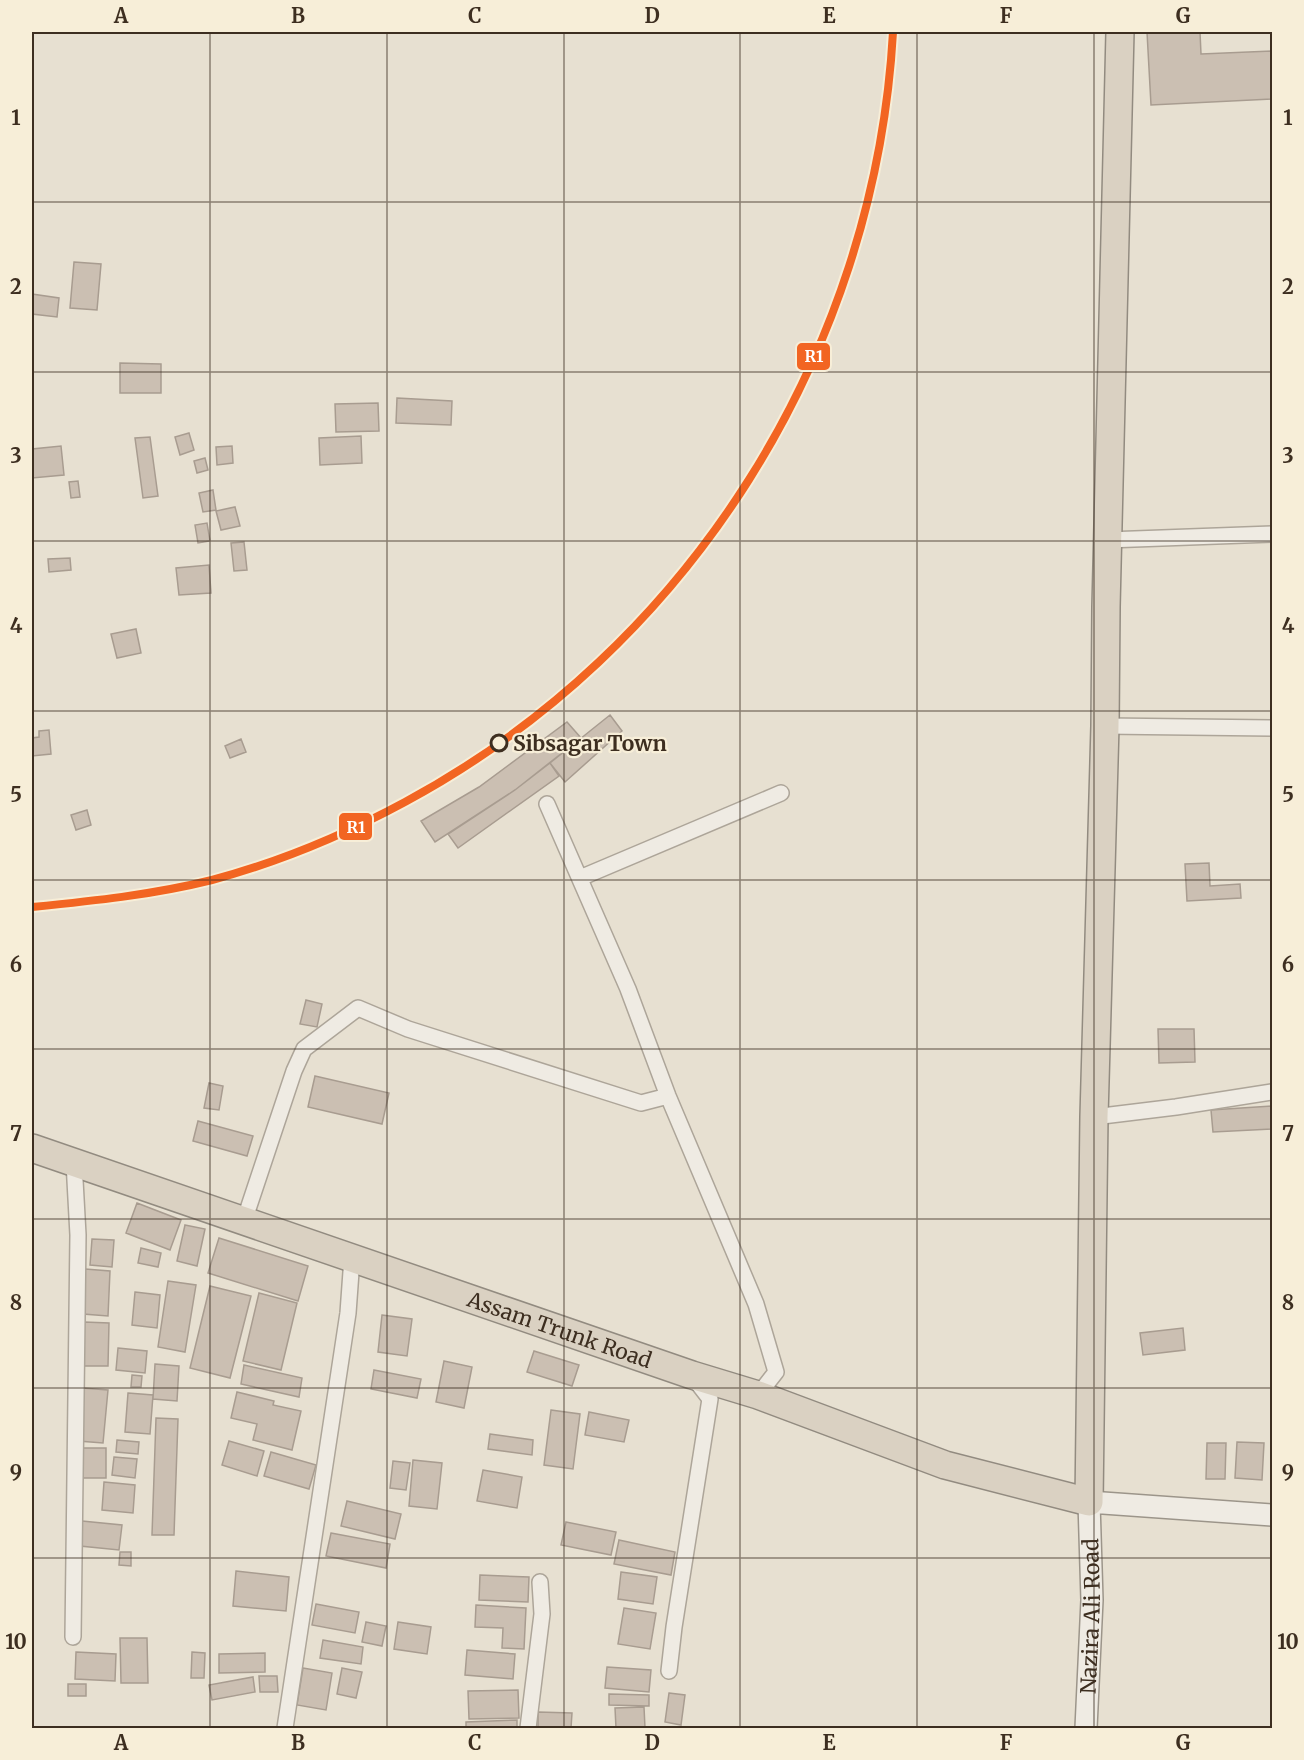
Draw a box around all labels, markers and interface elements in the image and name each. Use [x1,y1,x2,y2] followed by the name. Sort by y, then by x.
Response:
[113,3,129,28] text: A
[291,3,305,28] text: B
[468,3,482,28] text: C
[644,3,660,28] text: D
[822,3,836,28] text: E
[1000,3,1013,28] text: F
[1176,3,1191,28] text: G
[11,105,21,130] text: 1
[1283,105,1293,130] text: 1
[10,274,22,299] text: 2
[1282,274,1294,299] text: 2
[796,342,831,371] line badge: R1
[805,346,824,366] text: R1
[10,443,22,468] text: 3
[1282,443,1294,468] text: 3
[10,613,23,638] text: 4
[1282,613,1295,638] text: 4
[513,730,667,757] place label: Sibsagar Town
[490,734,508,752] marker: Sibsagar Town
[10,782,22,807] text: 5
[1282,782,1294,807] text: 5
[338,812,373,841] line badge: R1
[347,817,366,837] text: R1
[10,952,22,977] text: 6
[1282,952,1294,977] text: 6
[10,1121,22,1146] text: 7
[1282,1121,1294,1146] text: 7
[463,1285,656,1374] street label: Assam Trunk Road
[10,1290,22,1315] text: 8
[1282,1290,1294,1315] text: 8
[10,1460,22,1485] text: 9
[1282,1460,1294,1485] text: 9
[1074,1538,1106,1694] street label: Nazira Ali Road
[5,1629,27,1654] text: 10
[1277,1629,1299,1654] text: 10
[113,1730,129,1755] text: A
[291,1730,305,1755] text: B
[468,1730,482,1755] text: C
[644,1730,660,1755] text: D
[822,1730,836,1755] text: E
[1000,1730,1013,1755] text: F
[1176,1730,1191,1755] text: G

